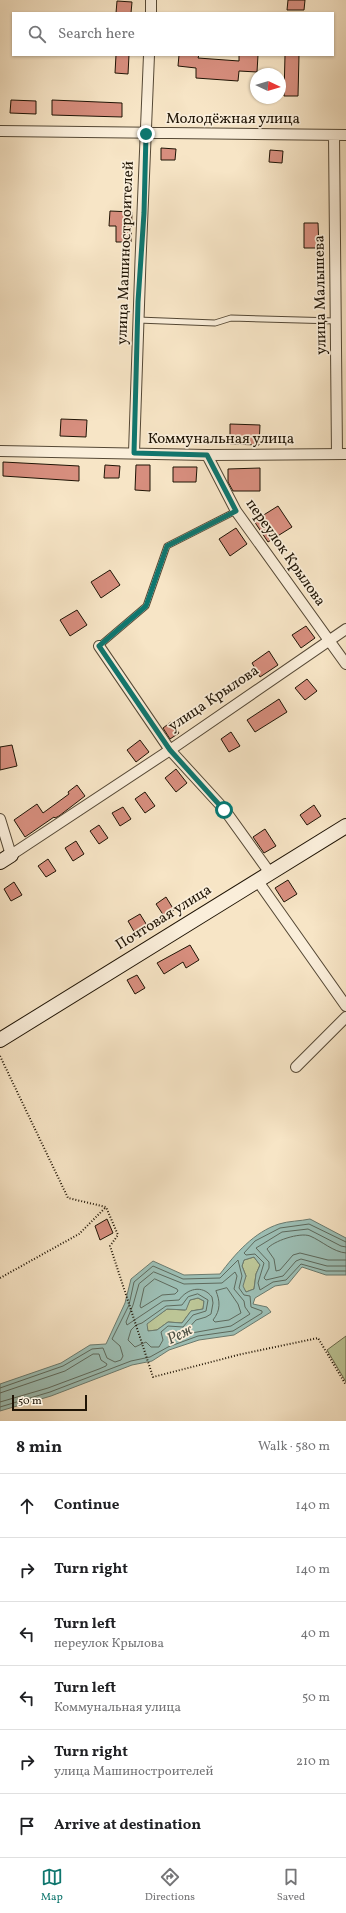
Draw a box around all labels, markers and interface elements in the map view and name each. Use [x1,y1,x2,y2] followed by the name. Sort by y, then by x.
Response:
[12,12,334,56] search box
[26,23,48,45] icon: search
[58,24,135,45] text: Search here
[250,68,286,104] north arrow
[166,109,300,130] street label: Молодёжная улица
[137,125,155,143] route end
[112,161,140,345] street label: улица Машиностроителей
[309,235,333,355] street label: улица Малышева
[148,429,294,450] street label: Коммунальная улица
[240,495,330,611] street label: переулок Крылова
[164,661,264,737] street label: улица Крылова
[215,801,233,819] route start
[112,880,216,956] street label: Почтовая улица
[163,1319,197,1351] water label: Реж
[12,1393,87,1412] scale bar
[18,1394,42,1409] text: 50 m
[16,1436,62,1459] text: 8 min
[258,1438,330,1456] text: Walk · 580 m
[16,1495,38,1517] icon: ahead
[54,1495,119,1516] text: Continue
[296,1497,330,1515] text: 140 m
[16,1559,38,1581] icon: right
[54,1559,128,1580] text: Turn right
[296,1561,330,1579] text: 140 m
[54,1614,116,1635] text: Turn left
[16,1623,38,1645] icon: left
[301,1625,330,1643] text: 40 m
[54,1635,164,1653] text: переулок Крылова
[54,1678,116,1699] text: Turn left
[16,1687,38,1709] icon: left
[302,1689,330,1707] text: 50 m
[54,1699,181,1717] text: Коммунальная улица
[54,1742,128,1763] text: Turn right
[16,1751,38,1773] icon: right
[296,1753,330,1771] text: 210 m
[54,1763,213,1781] text: улица Машиностроителей
[16,1815,38,1837] icon: arrive
[54,1815,201,1836] text: Arrive at destination
[41,1866,63,1905] tab: Map
[145,1866,195,1905] tab: Directions
[277,1866,305,1905] tab: Saved

